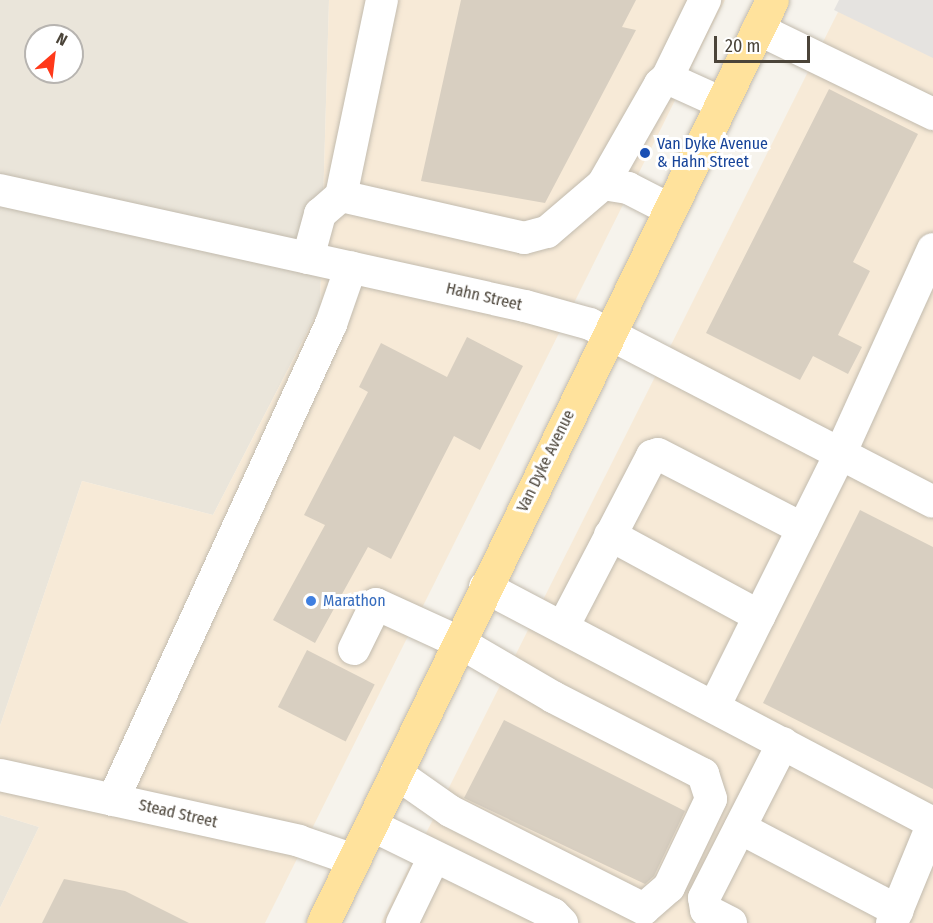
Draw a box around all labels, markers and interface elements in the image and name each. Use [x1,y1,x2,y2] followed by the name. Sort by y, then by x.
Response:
[24,24,84,84] north arrow
[717,24,813,62] scale bar
[53,29,70,50] text: N
[725,35,760,57] text: 20 m
[657,134,768,172] place label: Van Dyke Avenue & Hahn Street
[638,146,652,160] marker: Van Dyke Avenue & Hahn Street
[444,279,524,315] street label: Hahn Street
[513,407,579,515] street label: Van Dyke Avenue
[323,591,386,611] place label: Marathon
[304,594,318,608] marker: Marathon
[137,796,219,832] street label: Stead Street

